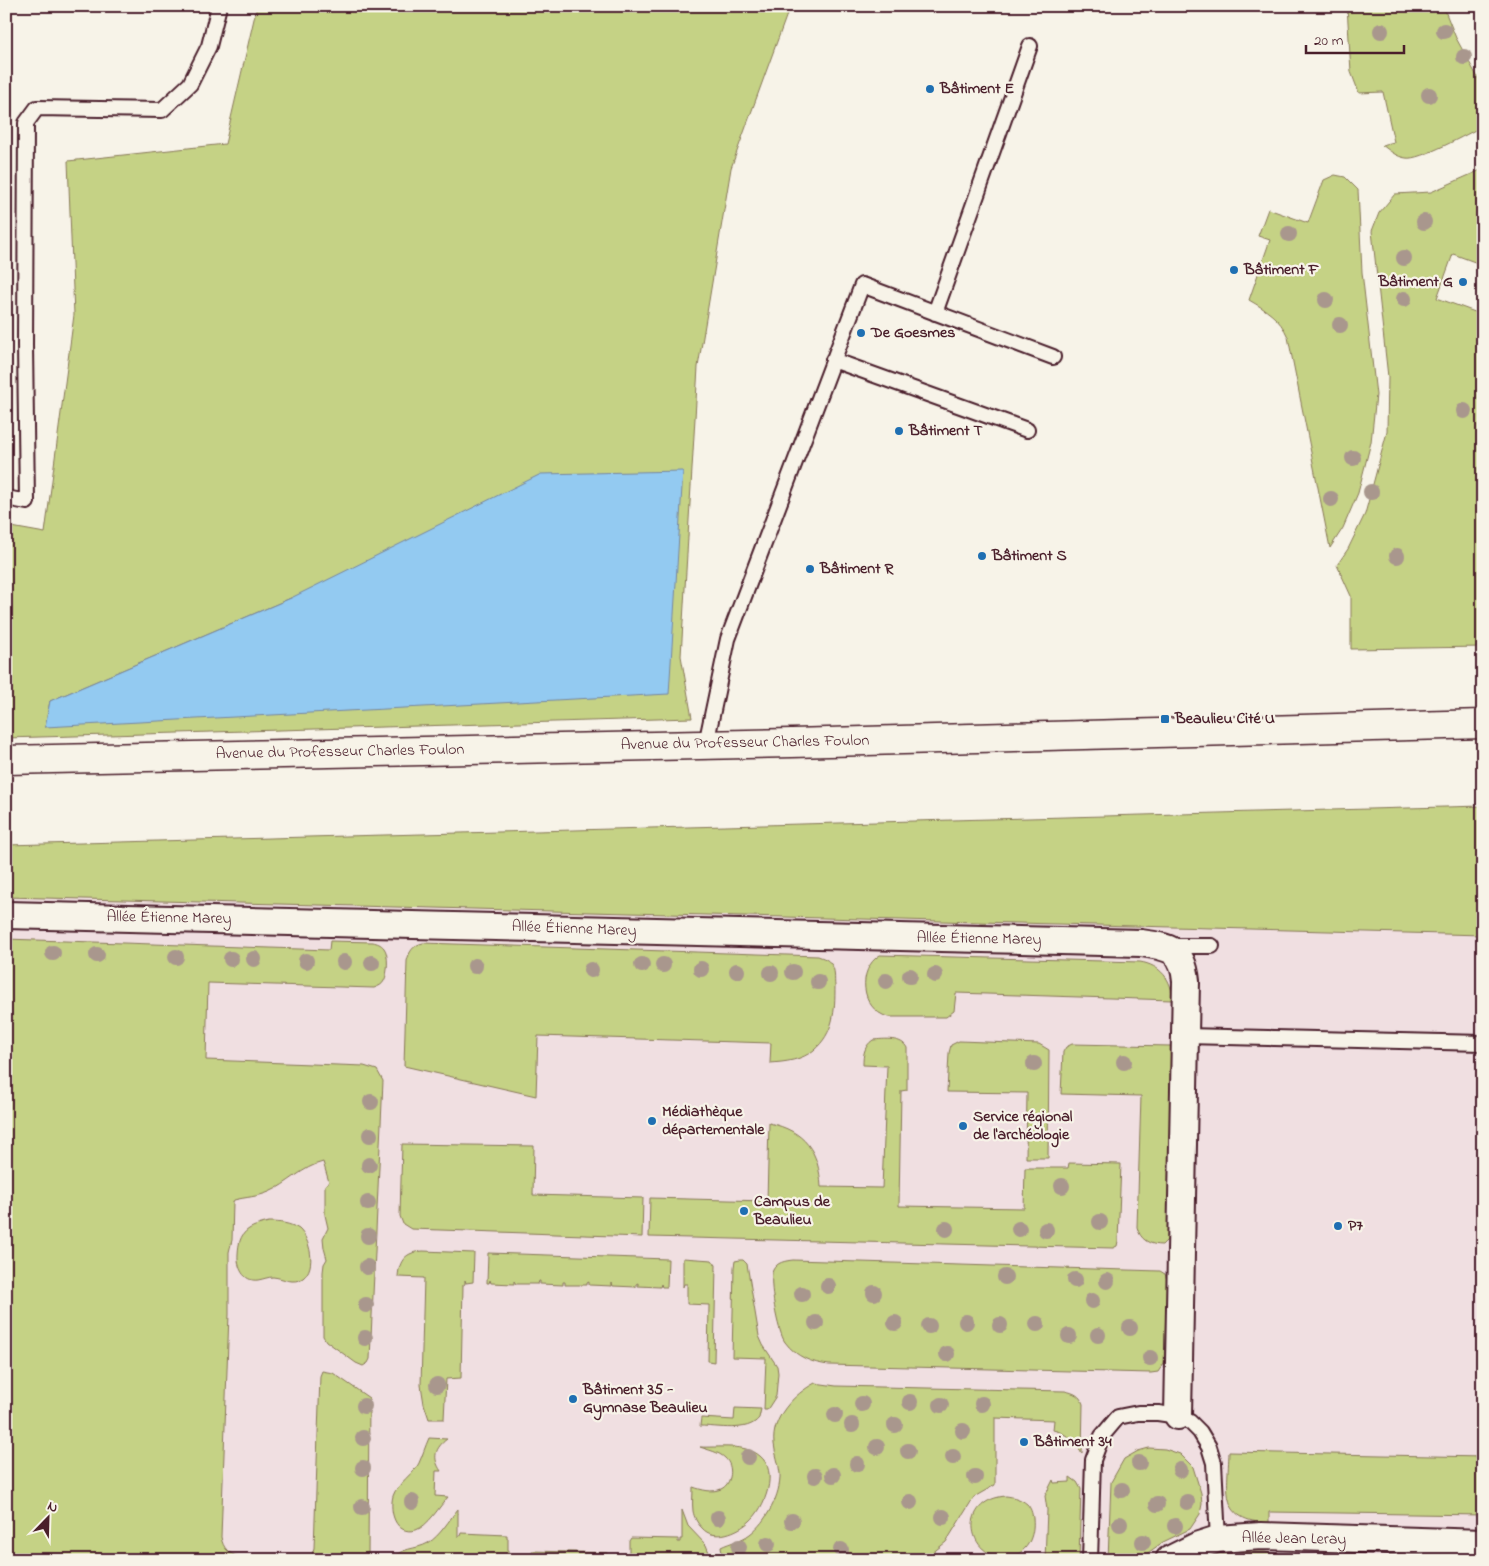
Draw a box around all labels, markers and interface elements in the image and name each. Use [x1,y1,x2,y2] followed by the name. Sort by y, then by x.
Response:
[1306,22,1404,54] scale bar
[1314,30,1344,52] text: 20 m
[939,77,1015,101] place label: Bâtiment E
[924,83,936,95] marker: Bâtiment E
[1243,258,1320,282] place label: Bâtiment F
[1228,264,1240,276] marker: Bâtiment F
[1377,270,1453,294] place label: Bâtiment G
[1457,276,1469,288] marker: Bâtiment G
[870,321,955,345] place label: De Goesmes
[855,327,867,339] marker: De Goesmes
[908,419,984,443] place label: Bâtiment T
[893,425,905,437] marker: Bâtiment T
[991,544,1067,568] place label: Bâtiment S
[976,550,988,562] marker: Bâtiment S
[819,557,895,581] place label: Bâtiment R
[804,563,816,575] marker: Bâtiment R
[1174,707,1275,731] place label: Beaulieu Cité U
[1159,713,1171,725] marker: Beaulieu Cité U
[620,729,870,757] street label: Avenue du Professeur Charles Foulon
[215,738,465,766] street label: Avenue du Professeur Charles Foulon
[106,905,232,931] street label: Allée Étienne Marey
[511,915,637,943] street label: Allée Étienne Marey
[916,926,1042,952] street label: Allée Étienne Marey
[662,1100,765,1142] place label: Médiathèque départementale
[973,1105,1073,1148] place label: Service régional de l'archéologie
[646,1115,658,1127] marker: Médiathèque départementale
[957,1120,969,1132] marker: Service régional de l'archéologie
[753,1190,831,1232] place label: Campus de Beaulieu
[738,1205,750,1217] marker: Campus de Beaulieu
[1348,1214,1363,1238] place label: P7
[1332,1220,1344,1232] marker: P7
[582,1378,708,1421] place label: Bâtiment 35 - Gymnase Beaulieu
[567,1393,579,1405] marker: Bâtiment 35 - Gymnase Beaulieu
[1033,1430,1112,1454] place label: Bâtiment 34
[1018,1436,1030,1448] marker: Bâtiment 34
[22,1494,72,1544] north arrow
[44,1496,61,1519] text: N
[1241,1526,1347,1552] street label: Allée Jean Leray

